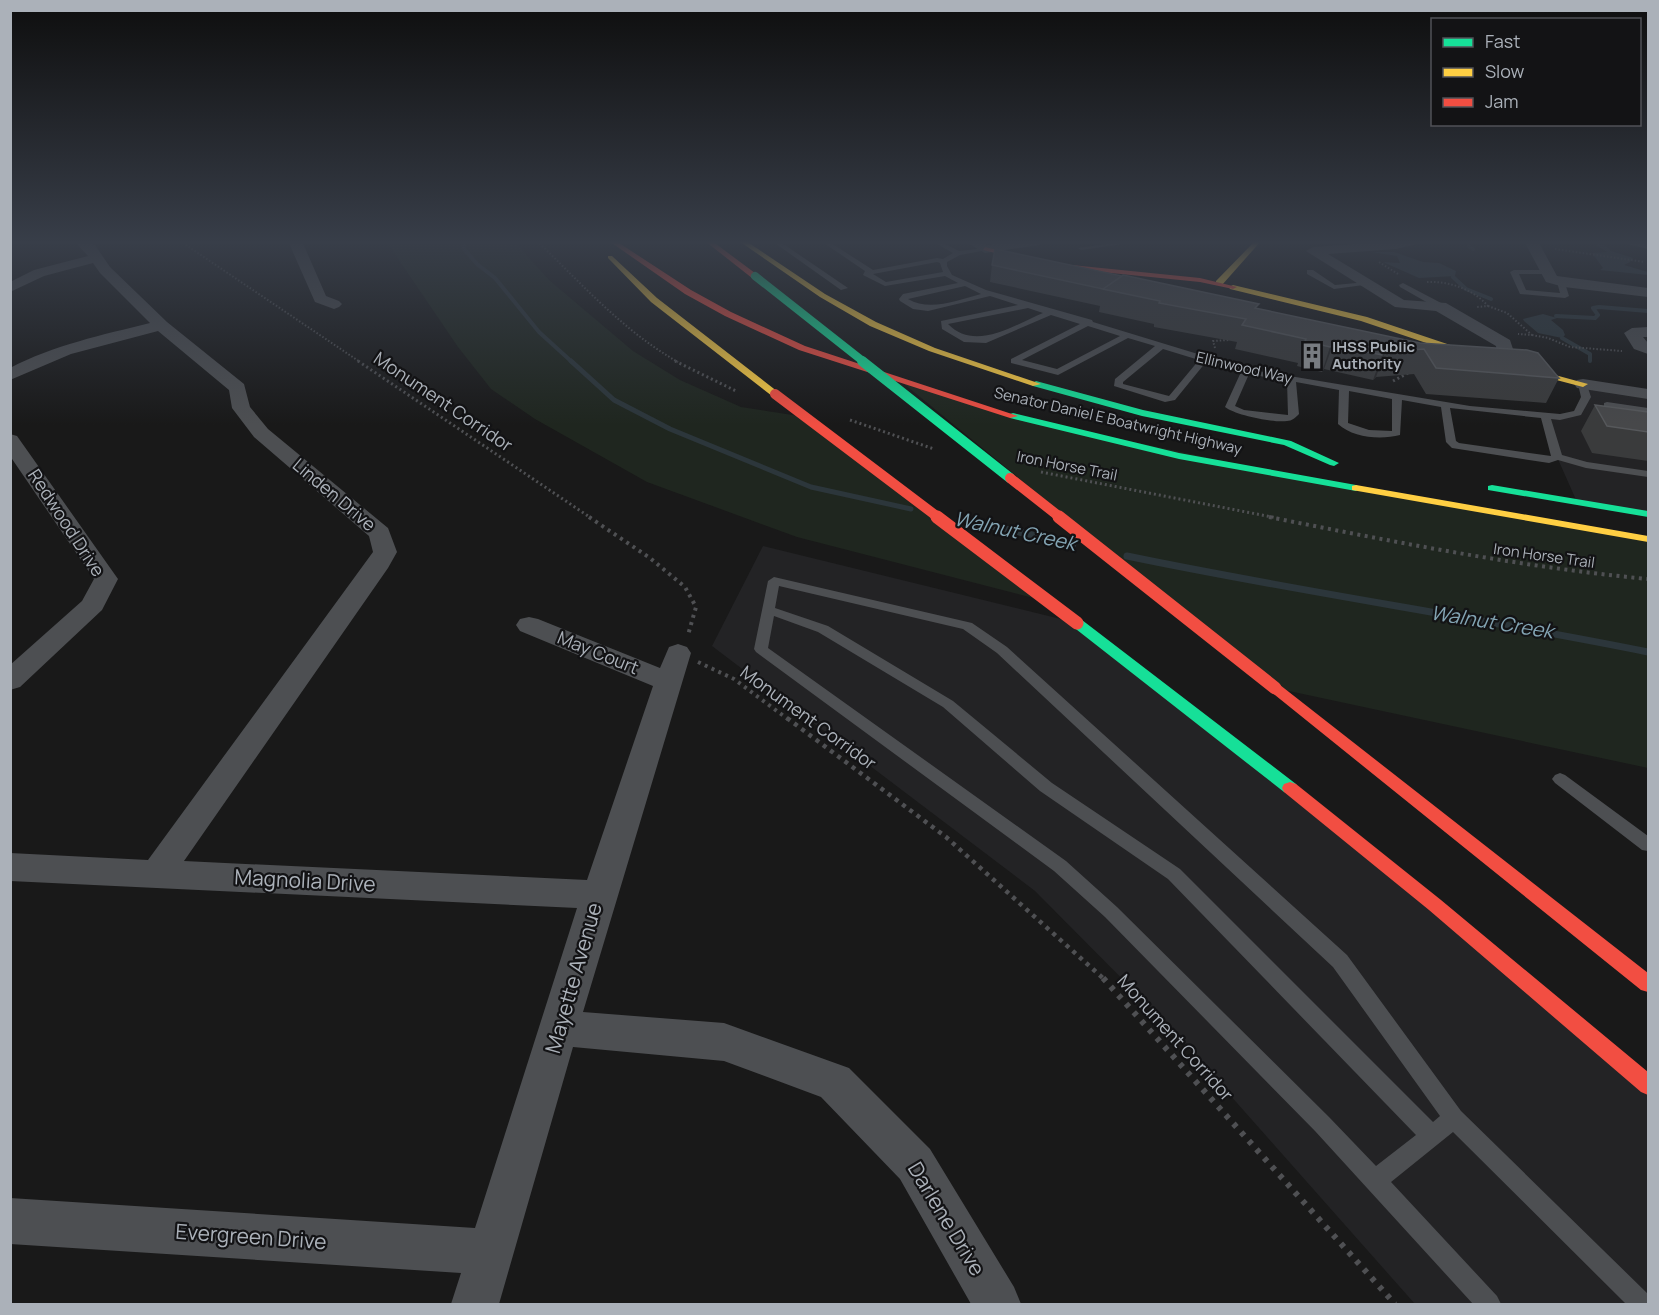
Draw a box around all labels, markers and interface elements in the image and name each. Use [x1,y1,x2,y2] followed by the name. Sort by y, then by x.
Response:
[1431,18,1641,126] legend
[1485,29,1520,53] text: Fast
[1485,59,1525,83] text: Slow
[1485,89,1519,113] text: Jam
[1332,336,1416,374] place label: IHSS Public Authority
[1297,341,1327,371] building icon: IHSS Public Authority
[369,346,518,457] street label: Monument Corridor
[1194,346,1294,389] street label: Ellinwood Way
[992,382,1244,459] street label: Senator Daniel E Boatwright Highway
[1015,445,1119,486] street label: Iron Horse Trail
[288,452,381,536] street label: Linden Drive
[23,464,111,581] street label: Redwood Drive
[952,504,1082,557] water label: Walnut Creek
[1492,538,1596,573] street label: Iron Horse Trail
[1429,598,1558,645] water label: Walnut Creek
[554,625,643,679] street label: May Court
[736,660,882,775] street label: Monument Corridor
[234,862,376,898] street label: Magnolia Drive
[538,899,608,1056] street label: Mayette Avenue
[1112,969,1239,1106] street label: Monument Corridor
[902,1156,992,1281] street label: Darlene Drive
[175,1217,328,1255] street label: Evergreen Drive

